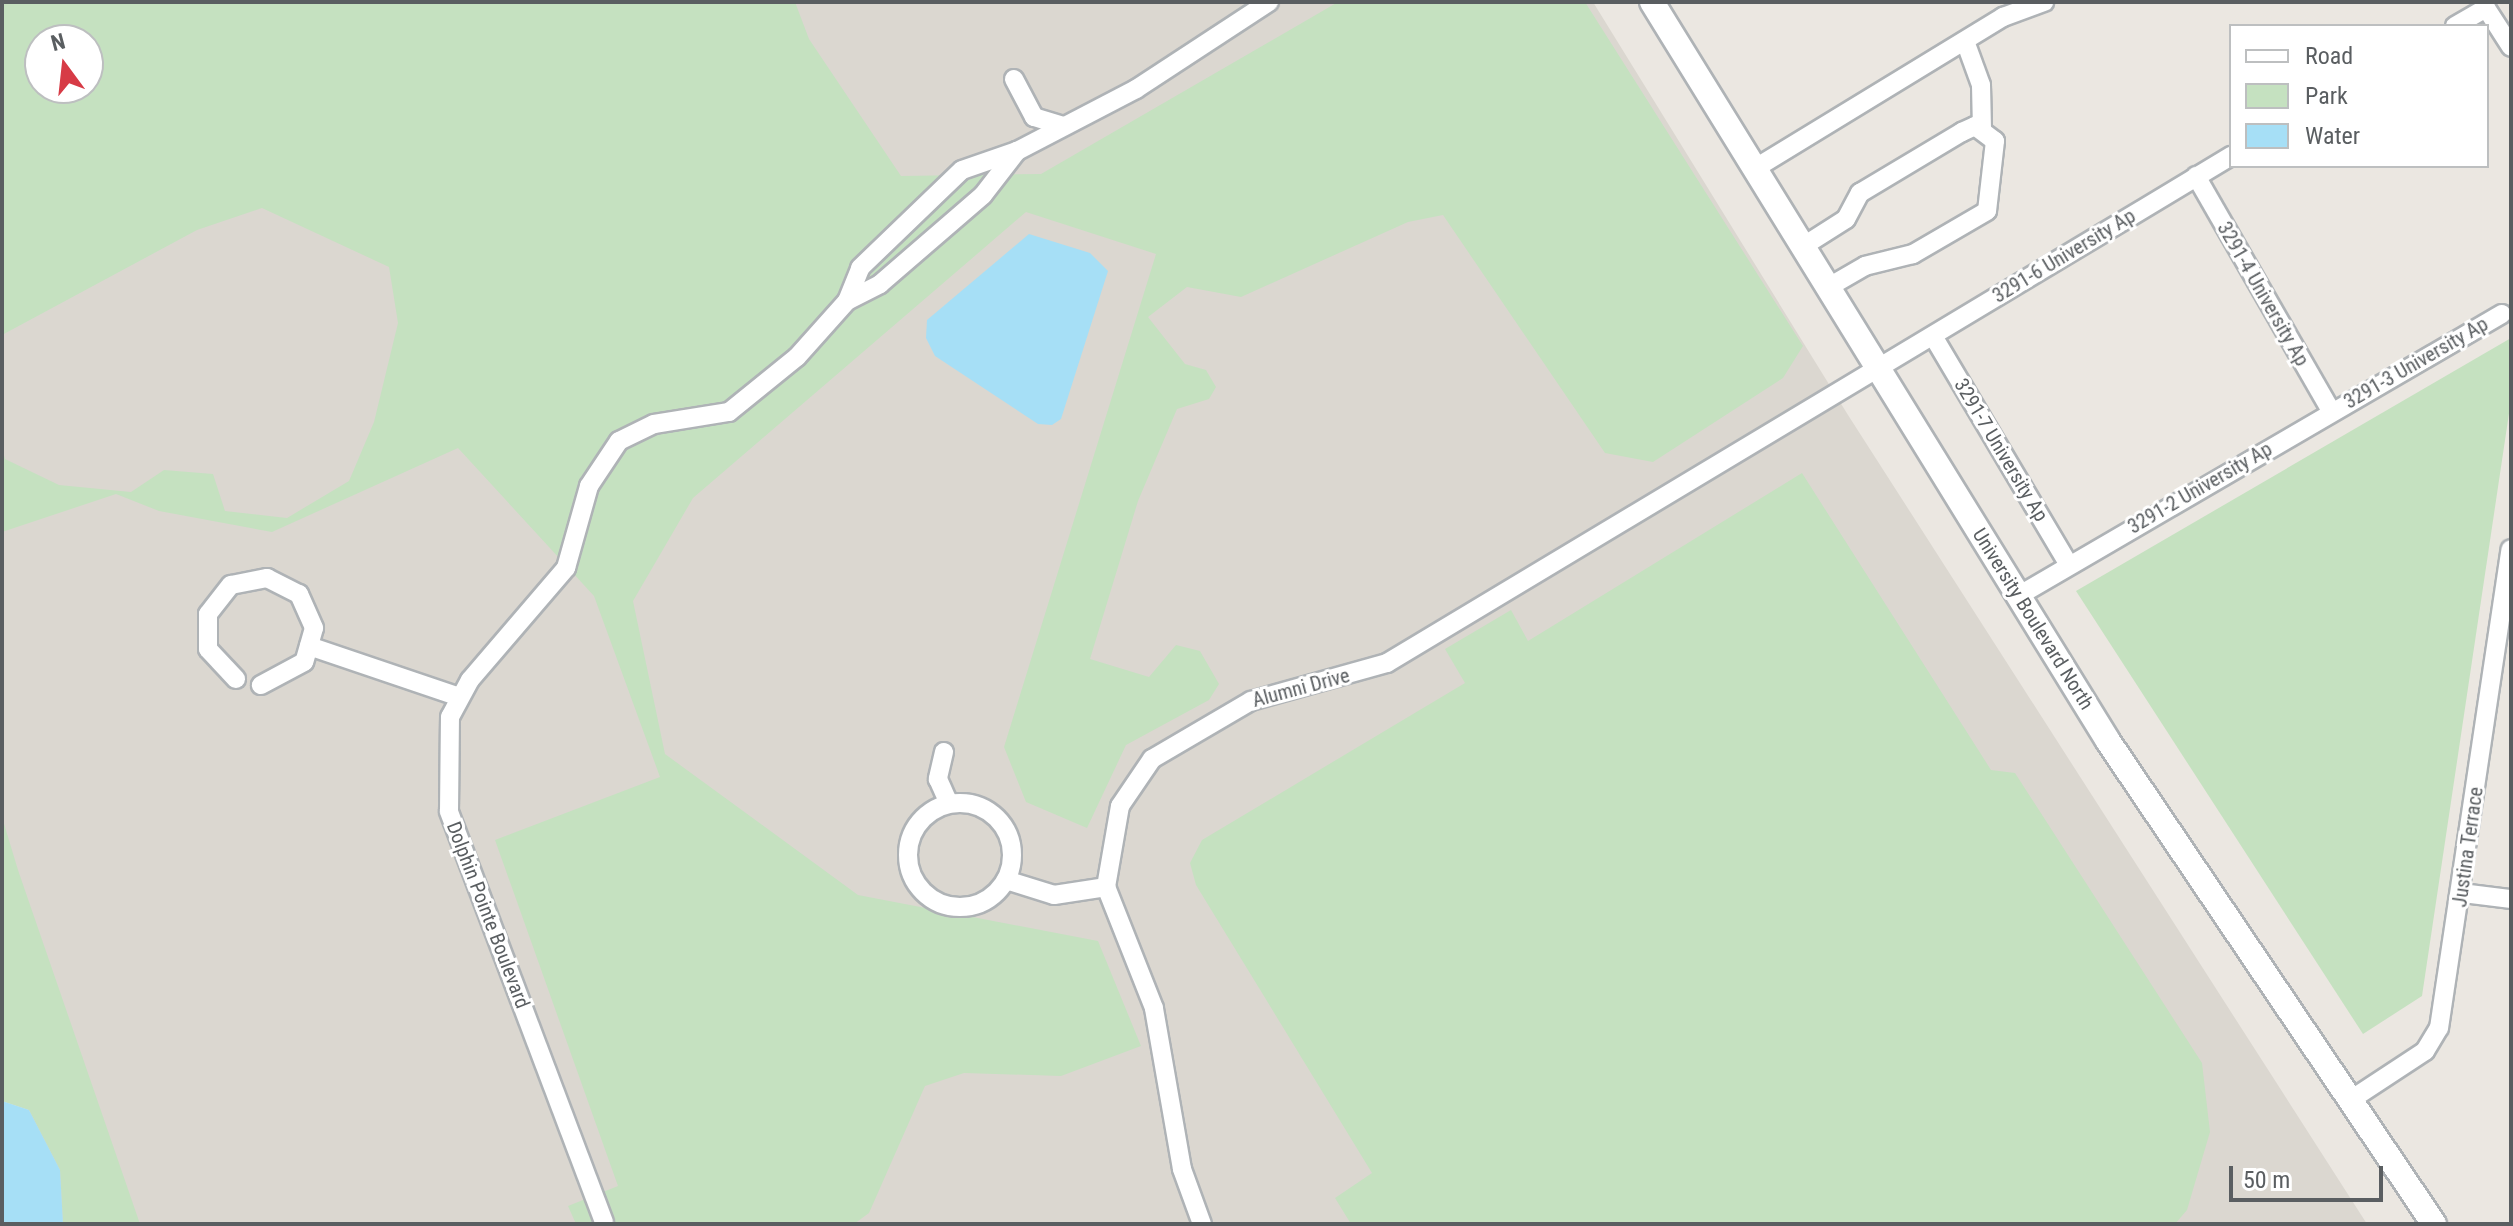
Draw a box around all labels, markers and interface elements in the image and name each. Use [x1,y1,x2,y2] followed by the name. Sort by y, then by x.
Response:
[24,24,104,104] north arrow
[2229,24,2489,168] legend
[48,28,68,56] text: N
[2305,42,2353,70] text: Road
[2305,82,2348,110] text: Park
[2305,122,2360,150] text: Water
[1988,204,2140,308] street label: 3291-6 University Ap
[2212,218,2314,370] street label: 3291-4 University Ap
[2340,312,2492,414] street label: 3291-3 University Ap
[1949,374,2053,526] street label: 3291-7 University Ap
[2124,437,2276,539] street label: 3291-2 University Ap
[1967,524,2099,714] street label: University Boulevard North
[1250,664,1352,712] street label: Alumni Drive
[2448,785,2488,909] street label: Justina Terrace
[441,818,535,1012] street label: Dolphin Pointe Boulevard
[2233,1150,2387,1200] scale bar
[2243,1166,2290,1194] text: 50 m

